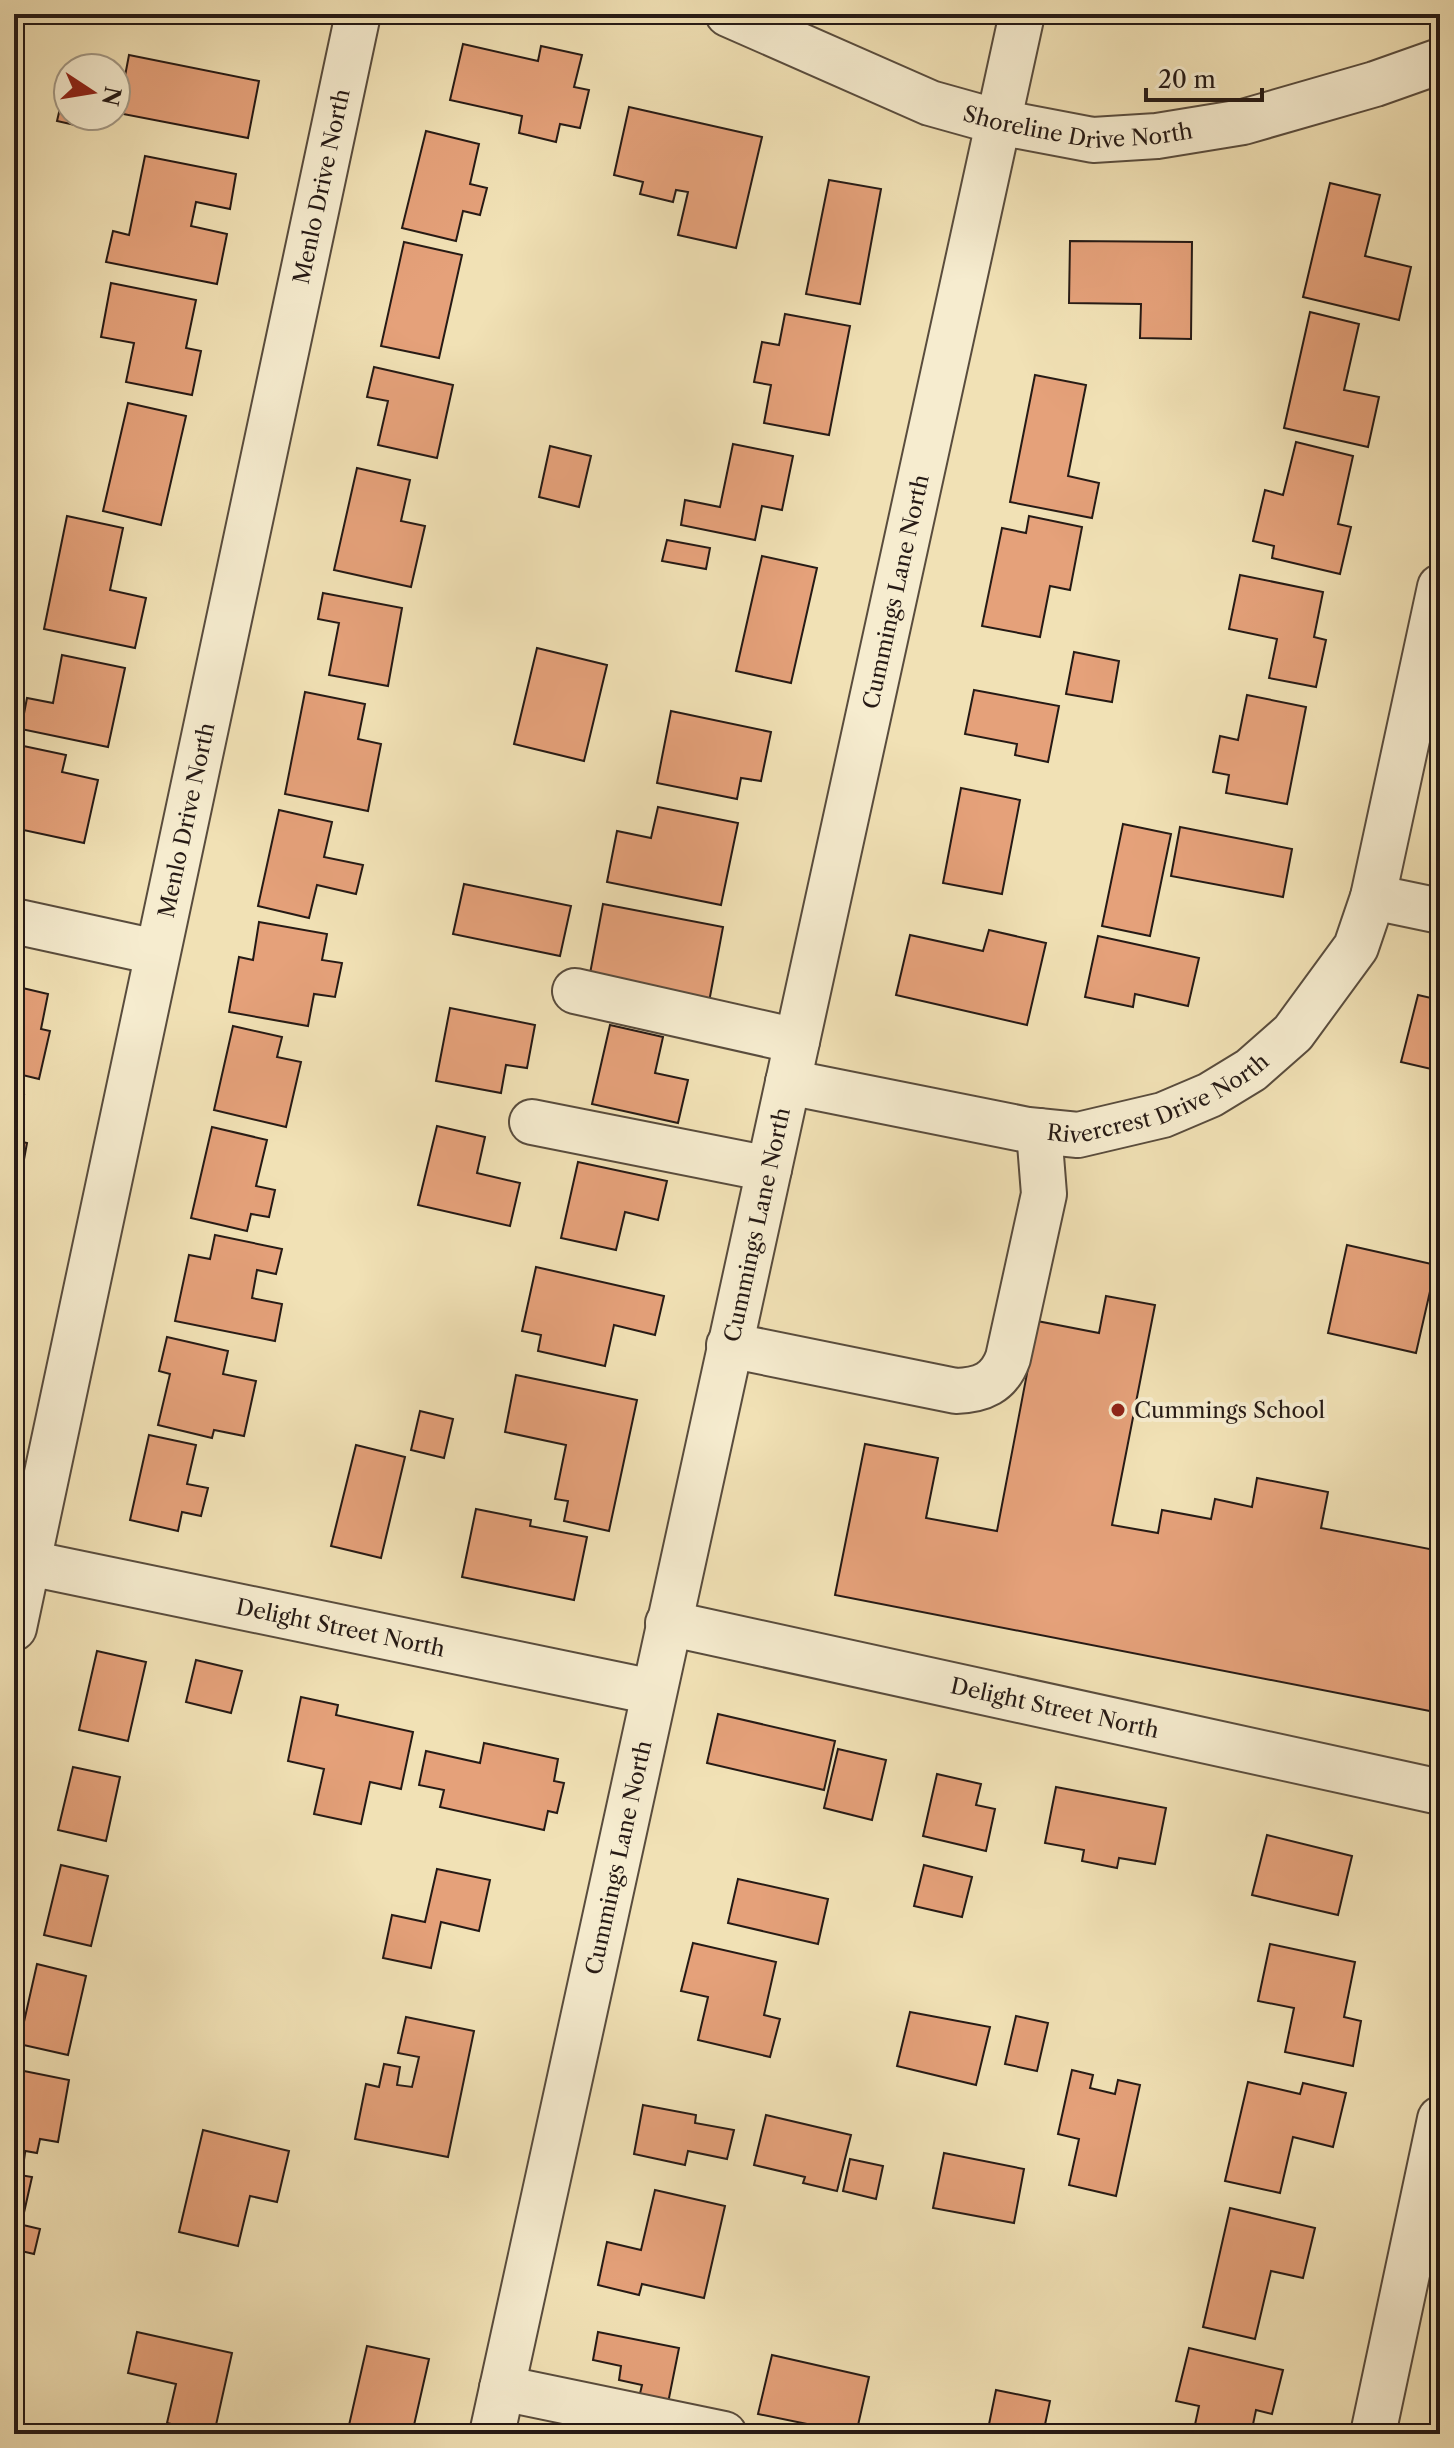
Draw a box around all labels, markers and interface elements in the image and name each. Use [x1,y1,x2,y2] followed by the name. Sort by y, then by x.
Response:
[52,52,132,132] north arrow
[1146,52,1262,102] scale bar
[1158,65,1216,94] text: 20 m
[96,84,126,108] text: N
[287,86,355,286] street label: Menlo Drive North
[960,99,1195,154] street label: Shoreline Drive North
[857,472,934,711] street label: Cummings Lane North
[152,720,220,920] street label: Menlo Drive North
[1046,1047,1274,1149] street label: Rivercrest Drive North
[718,1105,796,1344] street label: Cummings Lane North
[1134,1397,1325,1424] place label: Cummings School
[1109,1401,1127,1419] marker: Cummings School
[234,1593,448,1662] street label: Delight Street North
[948,1672,1162,1744] street label: Delight Street North
[579,1738,657,1977] street label: Cummings Lane North

